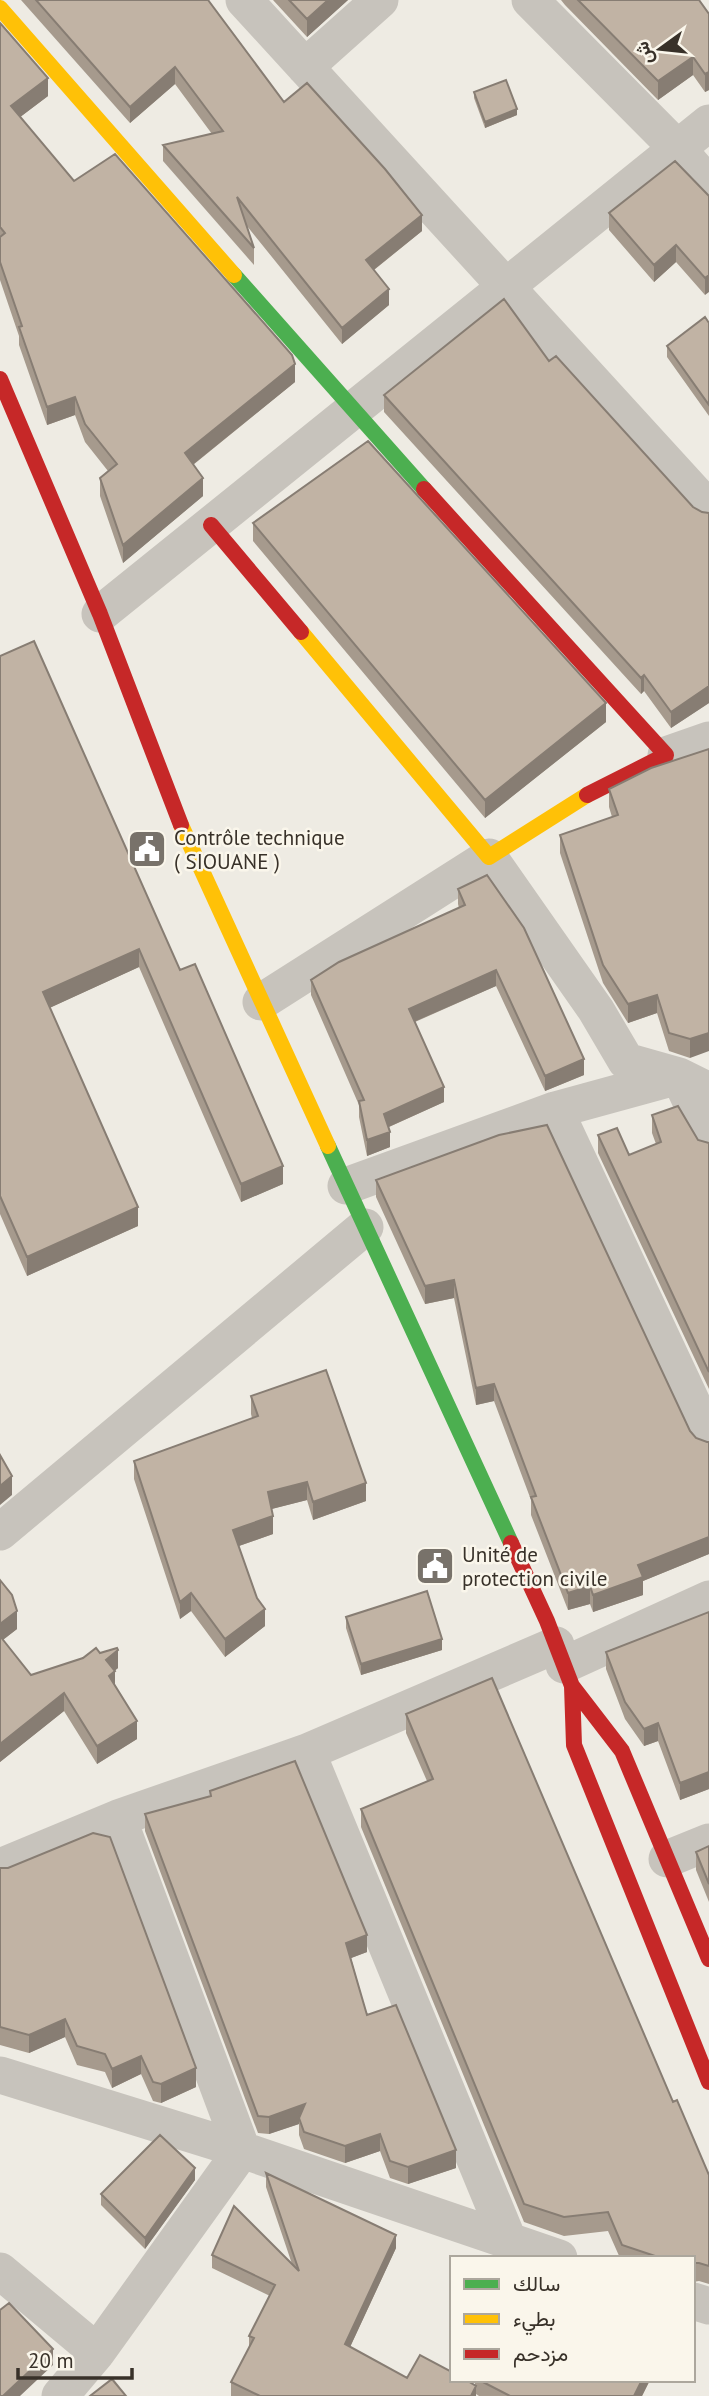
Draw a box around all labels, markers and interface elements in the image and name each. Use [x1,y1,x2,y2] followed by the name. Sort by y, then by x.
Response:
[625,14,695,84] north arrow
[629,39,658,68] text: ش
[174,824,345,875] place label: Contrôle technique ( SIOUANE )
[126,828,168,870] public building icon: Contrôle technique ( SIOUANE )
[462,1541,607,1592] place label: Unité de protection civile
[414,1545,456,1587] public building icon: Unité de protection civile
[450,2256,695,2382] legend
[513,2270,560,2297] text: سالك
[513,2305,556,2336] text: بطيء
[18,2336,131,2380] scale bar
[513,2340,568,2368] text: مزدحم
[28,2347,74,2374] text: 20 m

